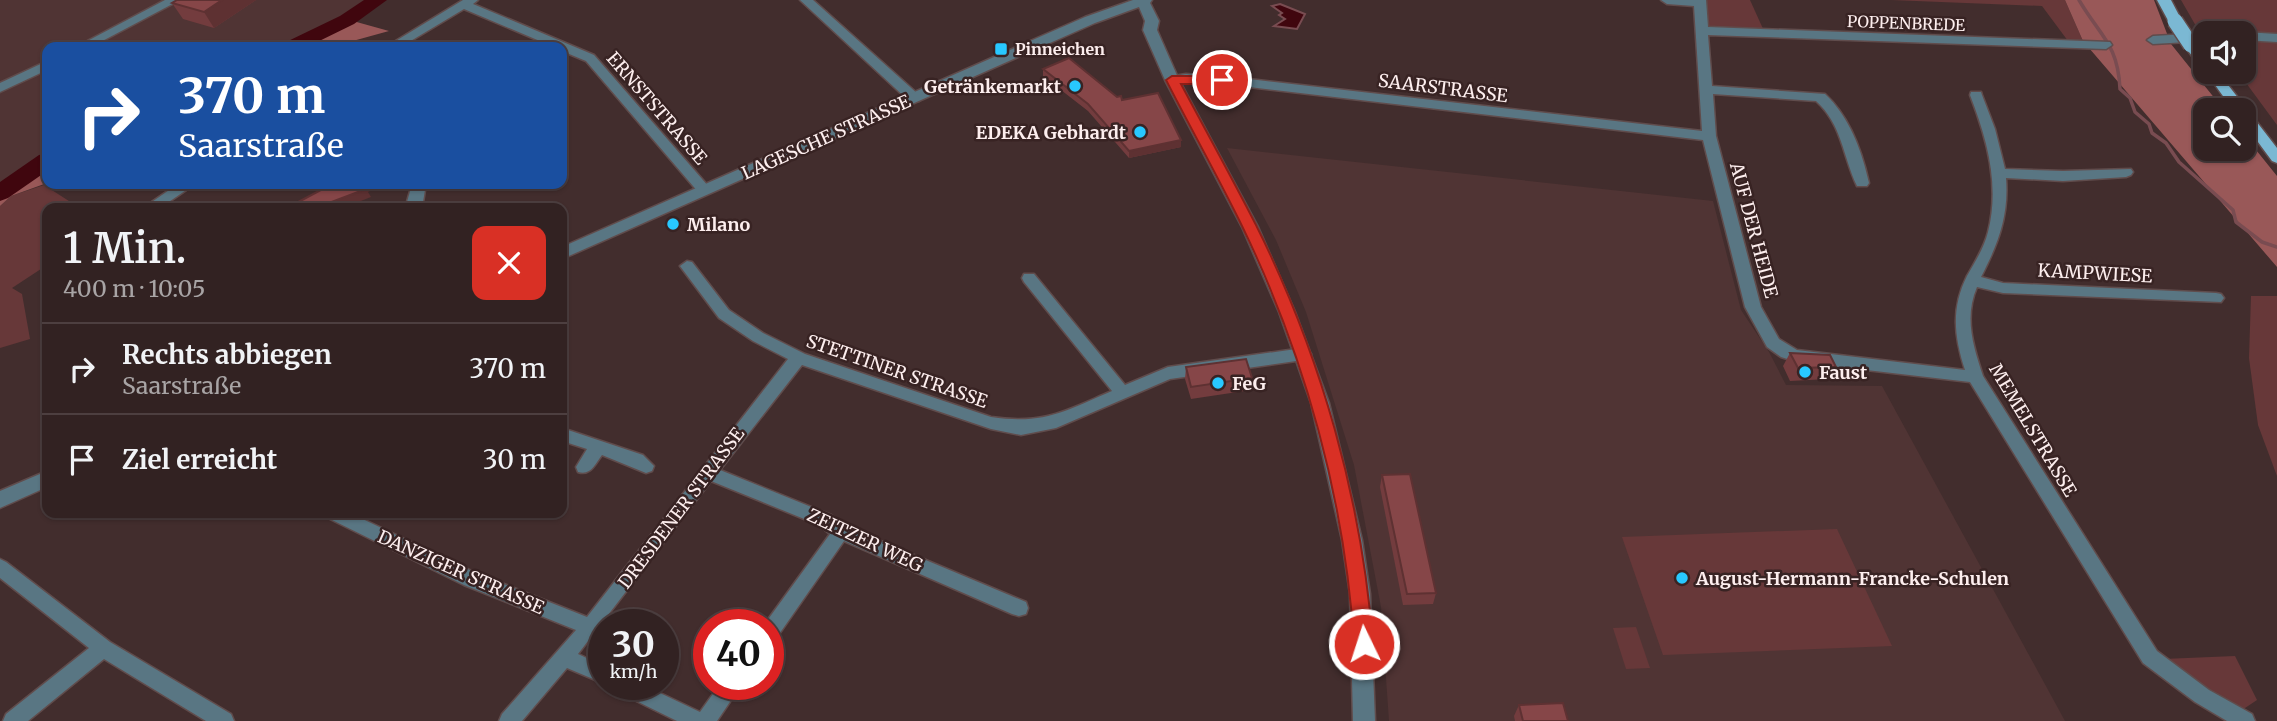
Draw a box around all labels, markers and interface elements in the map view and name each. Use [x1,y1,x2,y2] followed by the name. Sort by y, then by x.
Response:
[1847,11,1966,35] street label: POPPENBREDE
[2193,21,2256,161] map controls
[2193,21,2256,84] button: sound
[1015,39,1105,59] place label: Pinneichen
[993,41,1009,57] marker: Pinneichen
[602,47,713,169] street label: ERNSTSTRASSE
[1192,50,1252,110] pin
[1203,61,1241,99] icon: arrive
[178,65,325,126] text: 370 m
[1377,69,1510,107] street label: SAARSTRASSE
[63,70,154,161] icon: right
[924,75,1062,98] place label: Getränkemarkt
[1067,78,1083,94] marker: Getränkemarkt
[738,89,914,185] street label: LAGESCHE STRASSE
[2193,98,2256,161] button: search
[976,121,1127,144] place label: EDEKA Gebhardt
[1132,124,1148,140] marker: EDEKA Gebhardt
[178,126,344,166] text: Saarstraße
[1725,159,1783,301] street label: AUF DER HEIDE
[687,213,750,236] place label: Milano
[665,216,681,232] marker: Milano
[63,222,187,274] text: 1 Min.
[472,226,546,300] button: close
[2037,259,2154,288] street label: KAMPWIESE
[63,274,205,303] text: 400 m · 10:05
[803,329,991,413] street label: STETTINER STRASSE
[122,338,332,371] text: Rechts abbiegen
[63,350,101,388] icon: right
[469,352,546,385] text: 370 m
[1984,359,2082,501] street label: MEMELSTRASSE
[1819,361,1868,384] place label: Faust
[1797,364,1813,380] marker: Faust
[122,371,241,400] text: Saarstraße
[1232,372,1266,395] place label: FeG
[1210,375,1226,391] marker: FeG
[613,422,749,593] street label: DRESDENER STRASSE
[63,441,101,479] icon: arrive
[122,443,277,476] text: Ziel erreicht
[483,443,546,476] text: 30 m
[804,503,926,577] street label: ZEITZER WEG
[374,525,548,619] street label: DANZIGER STRASSE
[1695,567,2009,590] place label: August-Hermann-Francke-Schulen
[1674,570,1690,586] marker: August-Hermann-Francke-Schulen
[1327,607,1401,681] position arrow
[693,609,784,700] speed limit sign: 40
[612,623,655,667] text: 30
[610,660,657,683] text: km/h

